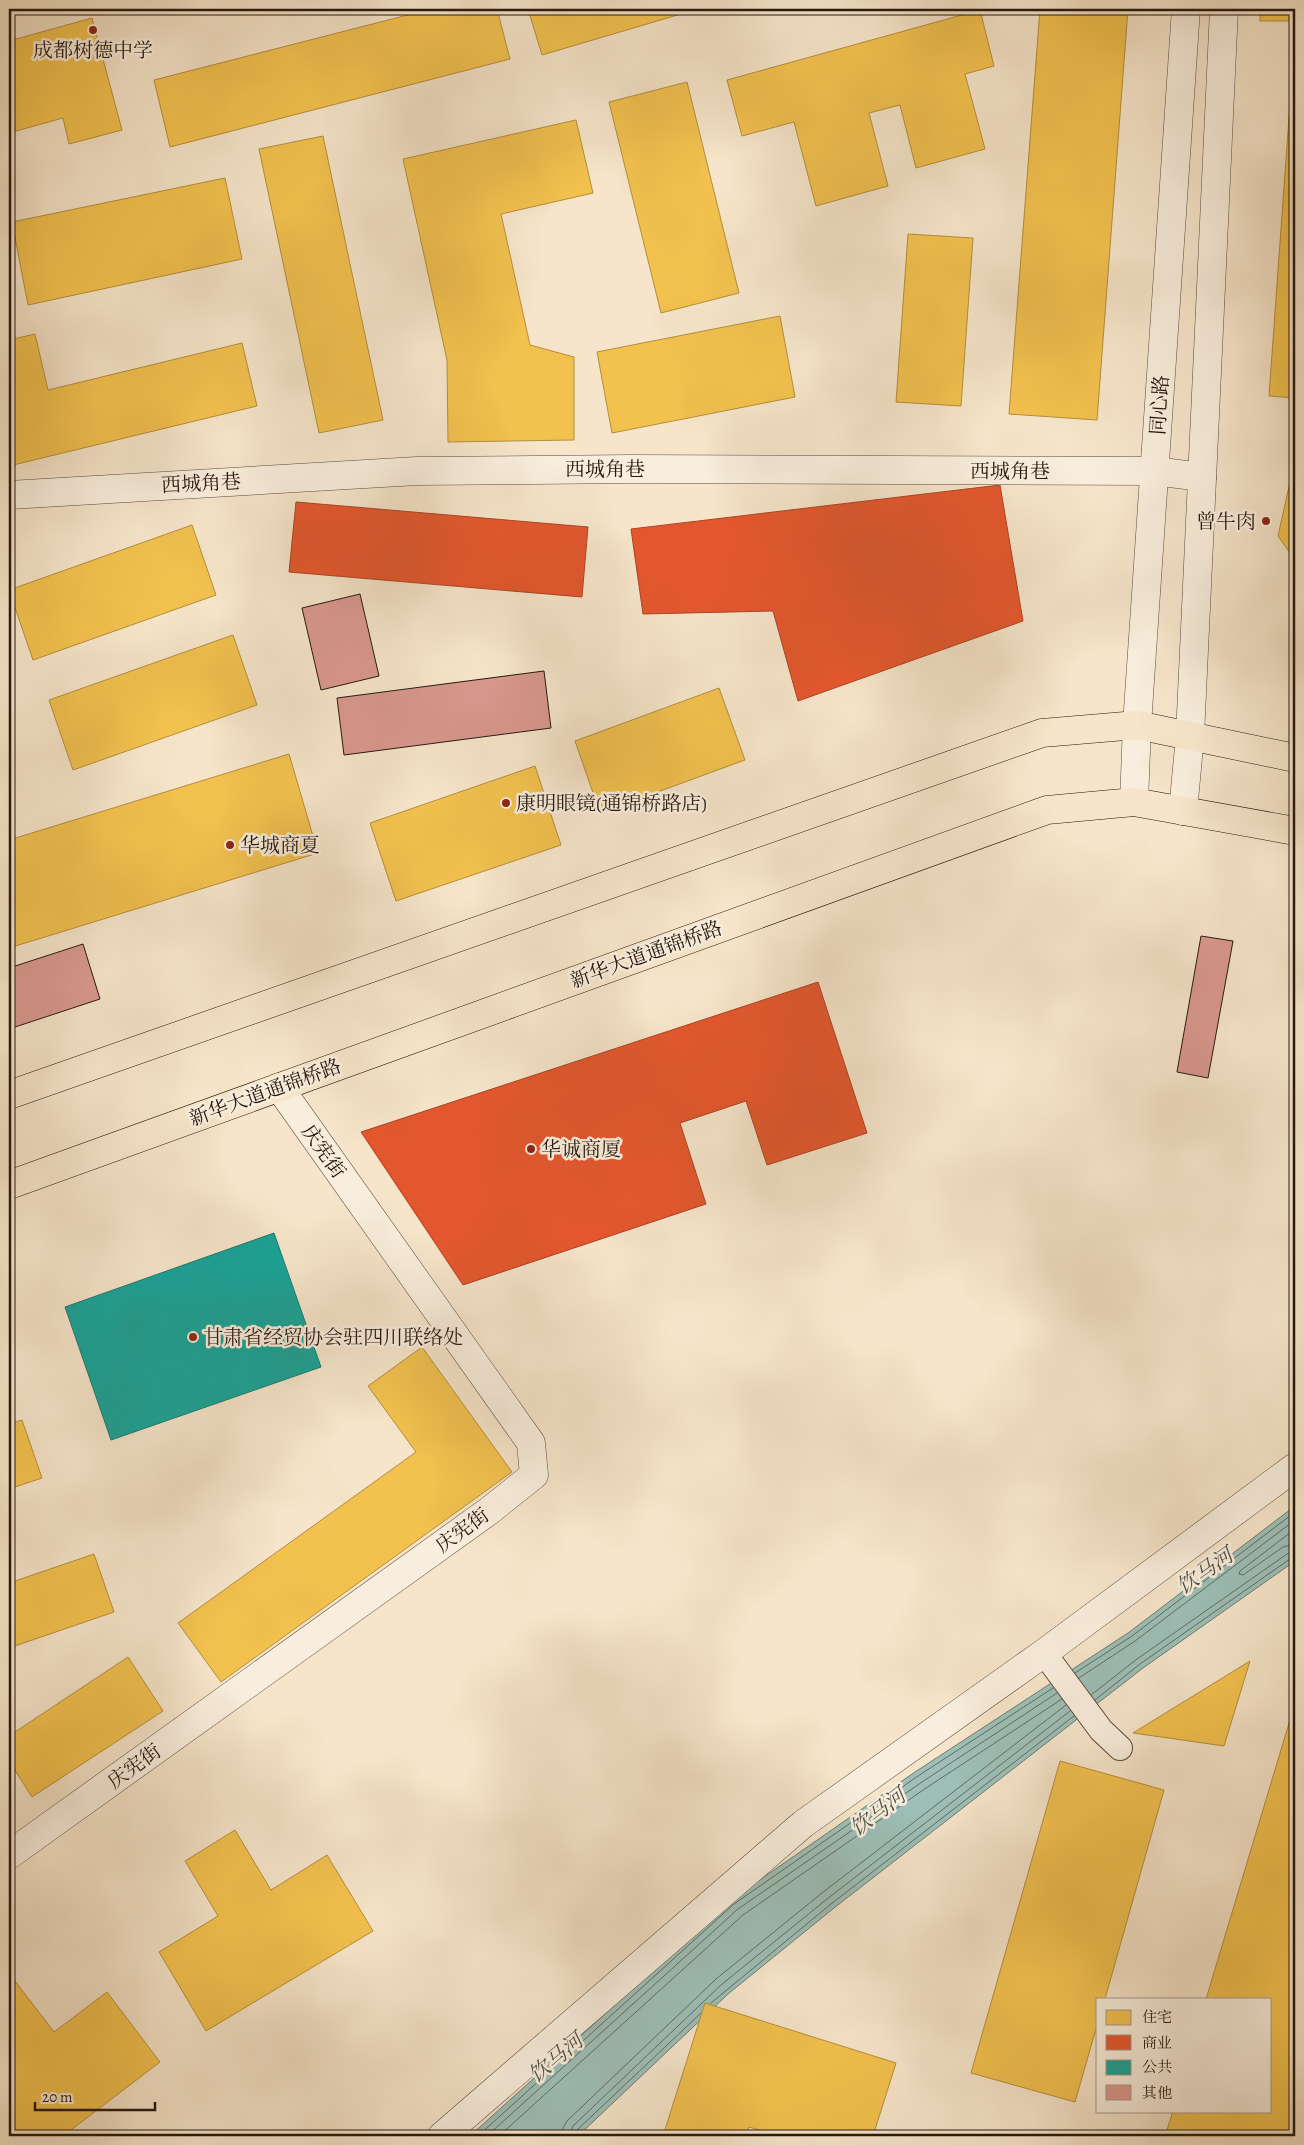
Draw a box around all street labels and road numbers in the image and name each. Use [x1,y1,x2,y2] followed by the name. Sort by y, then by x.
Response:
[1144,374,1175,436] street label: 同心路
[565,456,645,483] street label: 西城角巷
[970,458,1050,485] street label: 西城角巷
[160,468,242,499] street label: 西城角巷
[566,914,726,995] street label: 新华大道通锦桥路
[185,1052,345,1133] street label: 新华大道通锦桥路
[295,1119,352,1184] street label: 庆宪街
[430,1502,494,1559] street label: 庆宪街
[102,1738,166,1795] street label: 庆宪街

